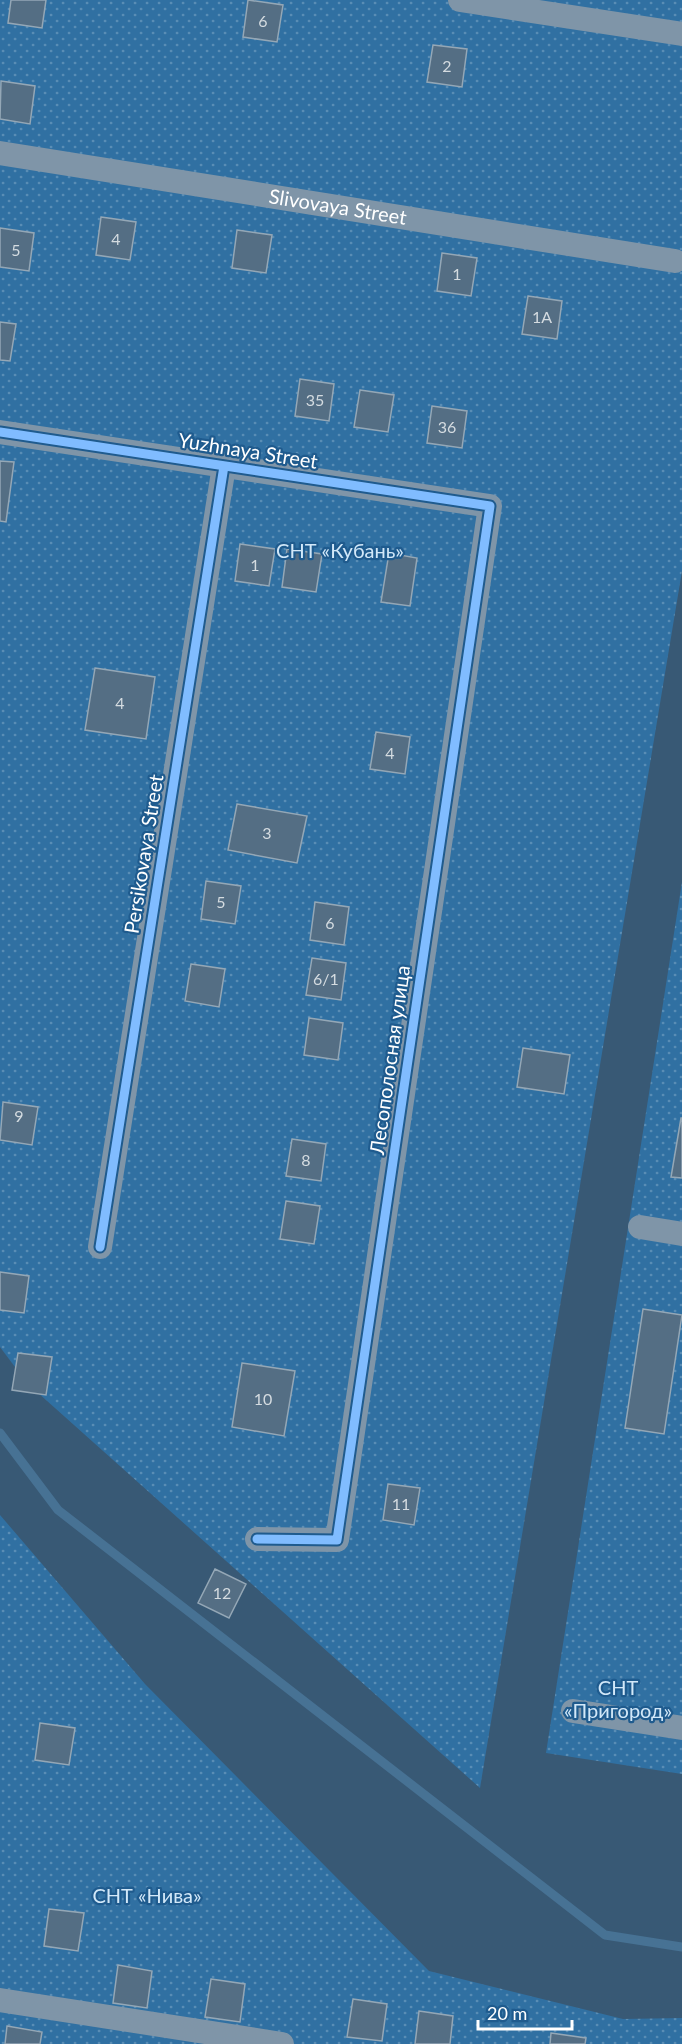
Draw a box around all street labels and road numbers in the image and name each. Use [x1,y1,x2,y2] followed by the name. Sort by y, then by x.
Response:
[267,183,408,229] street label: Slivovaya Street
[177,427,320,473] street label: Yuzhnaya Street
[119,772,167,935] street label: Persikovaya Street
[364,964,414,1157] street label: Лесополосная улица

